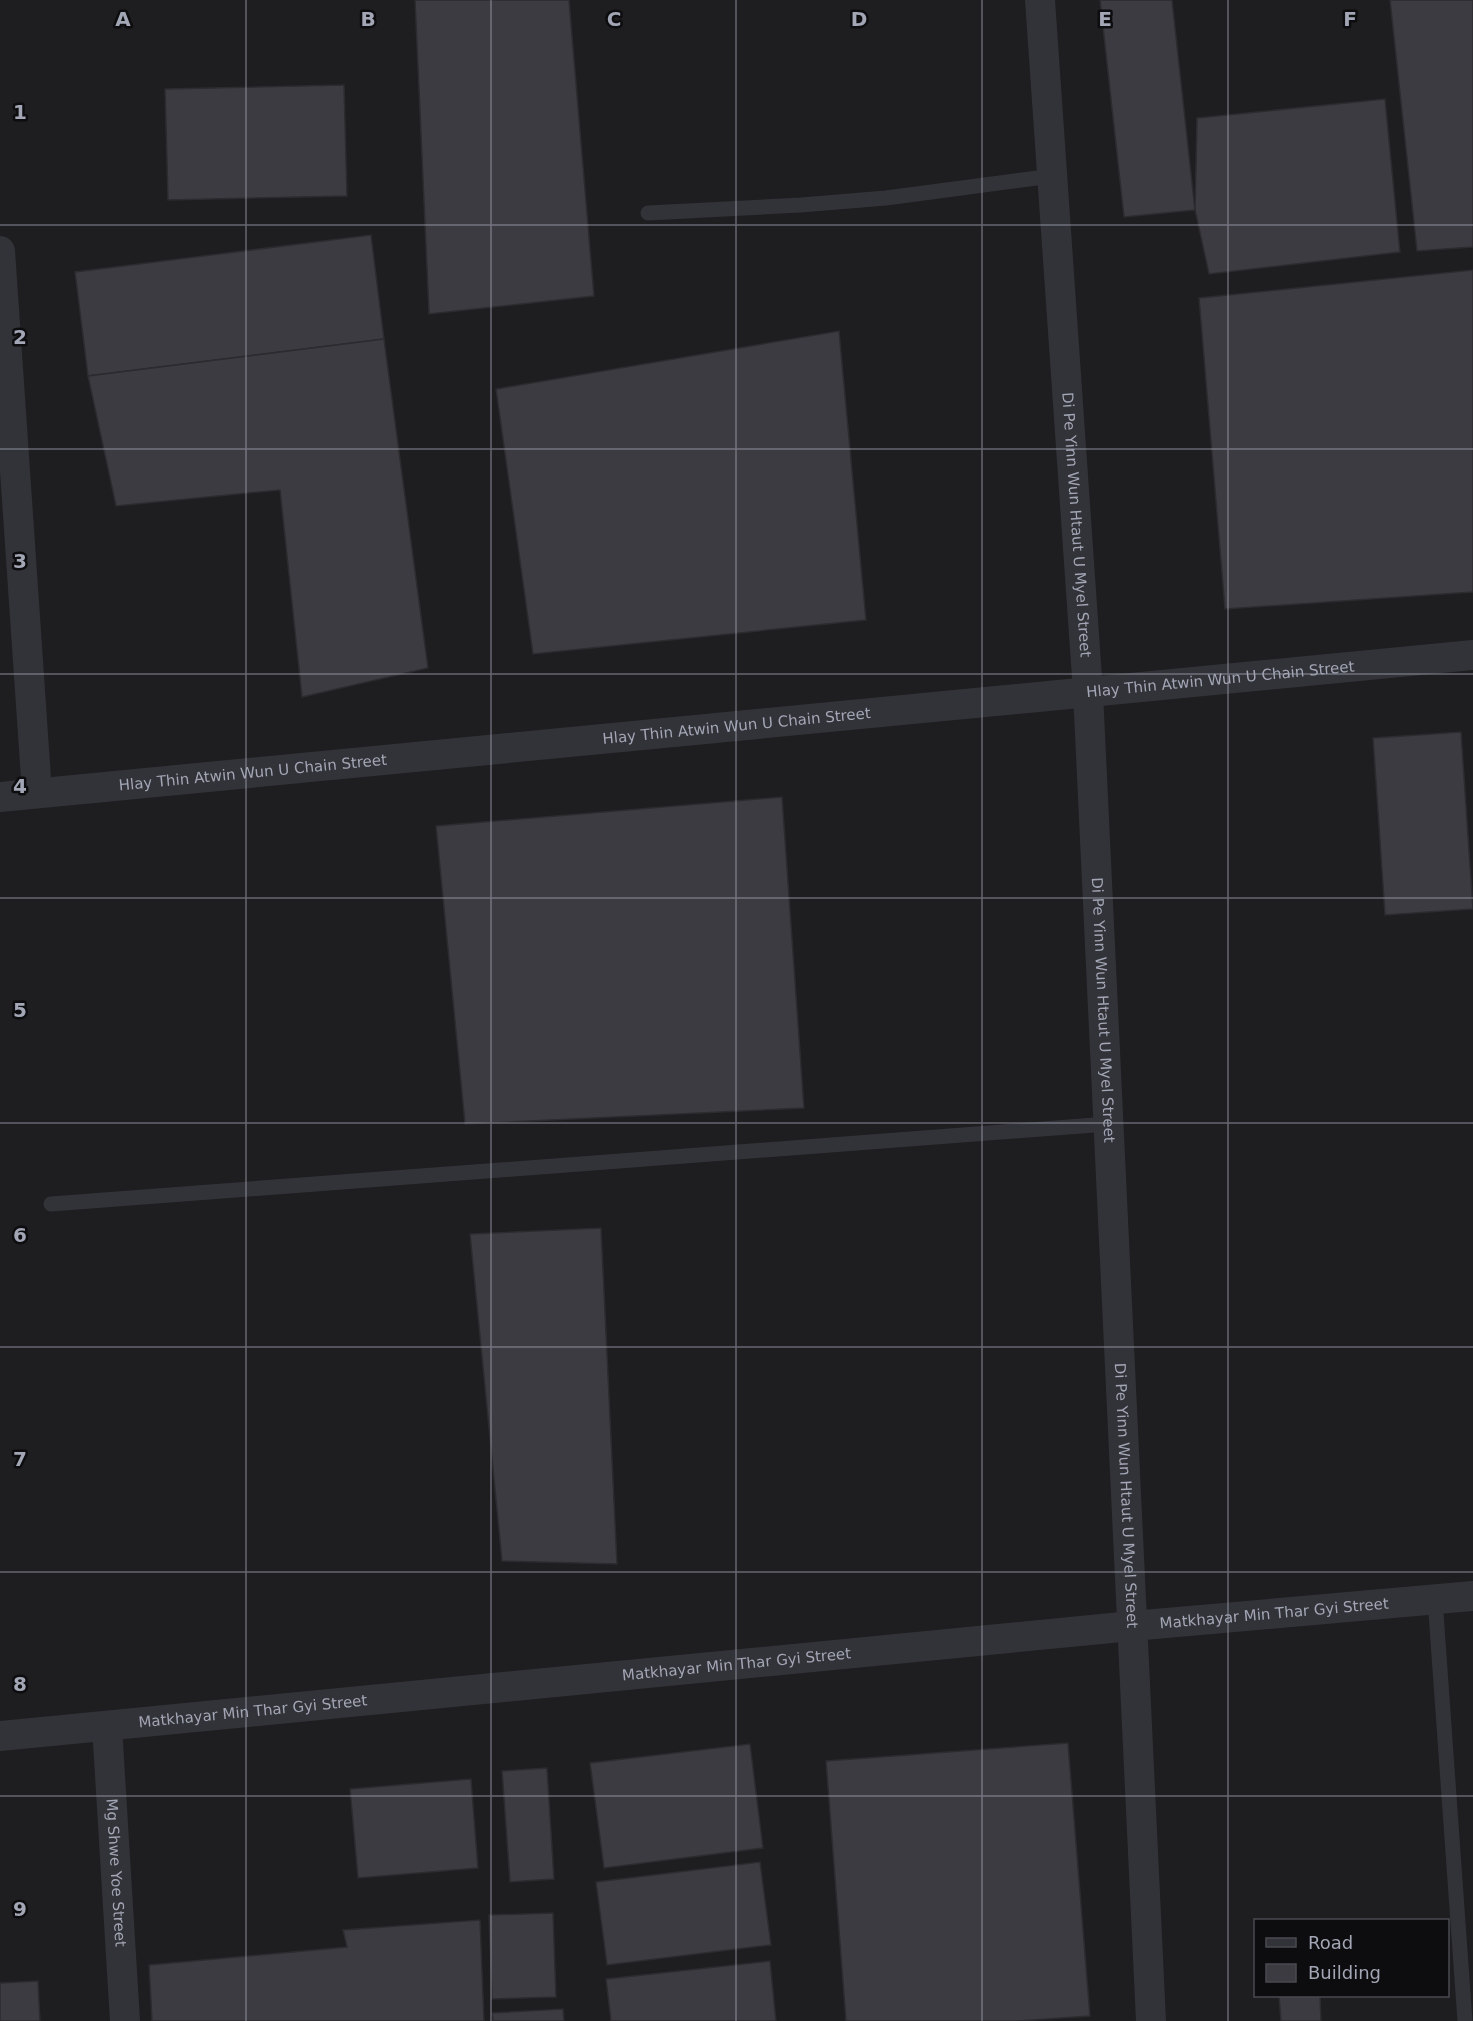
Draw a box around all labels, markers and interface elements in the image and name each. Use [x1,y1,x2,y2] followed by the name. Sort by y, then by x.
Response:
[115,7,131,31] text: A
[360,7,376,31] text: B
[607,7,621,31] text: C
[851,7,867,31] text: D
[1098,7,1112,31] text: E
[1343,7,1357,31] text: F
[13,100,27,124] text: 1
[13,325,27,349] text: 2
[1058,392,1095,658] street label: Di Pe Yinn Wun Htaut U Myel Street
[13,549,27,573] text: 3
[1085,657,1355,701] street label: Hlay Thin Atwin Wun U Chain Street
[602,704,872,748] street label: Hlay Thin Atwin Wun U Chain Street
[118,751,388,795] street label: Hlay Thin Atwin Wun U Chain Street
[13,774,27,798] text: 4
[1088,877,1118,1143] street label: Di Pe Yinn Wun Htaut U Myel Street
[13,998,27,1022] text: 5
[13,1223,27,1247] text: 6
[1111,1362,1141,1629] street label: Di Pe Yinn Wun Htaut U Myel Street
[13,1447,27,1471] text: 7
[1159,1594,1390,1633] street label: Matkhayar Min Thar Gyi Street
[621,1644,852,1685] street label: Matkhayar Min Thar Gyi Street
[13,1672,27,1696] text: 8
[138,1691,368,1732] street label: Matkhayar Min Thar Gyi Street
[102,1798,129,1948] street label: Mg Shwe Yoe Street
[13,1897,27,1921] text: 9
[1254,1919,1449,1997] legend
[1308,1932,1353,1953] text: Road
[1308,1962,1381,1983] text: Building

